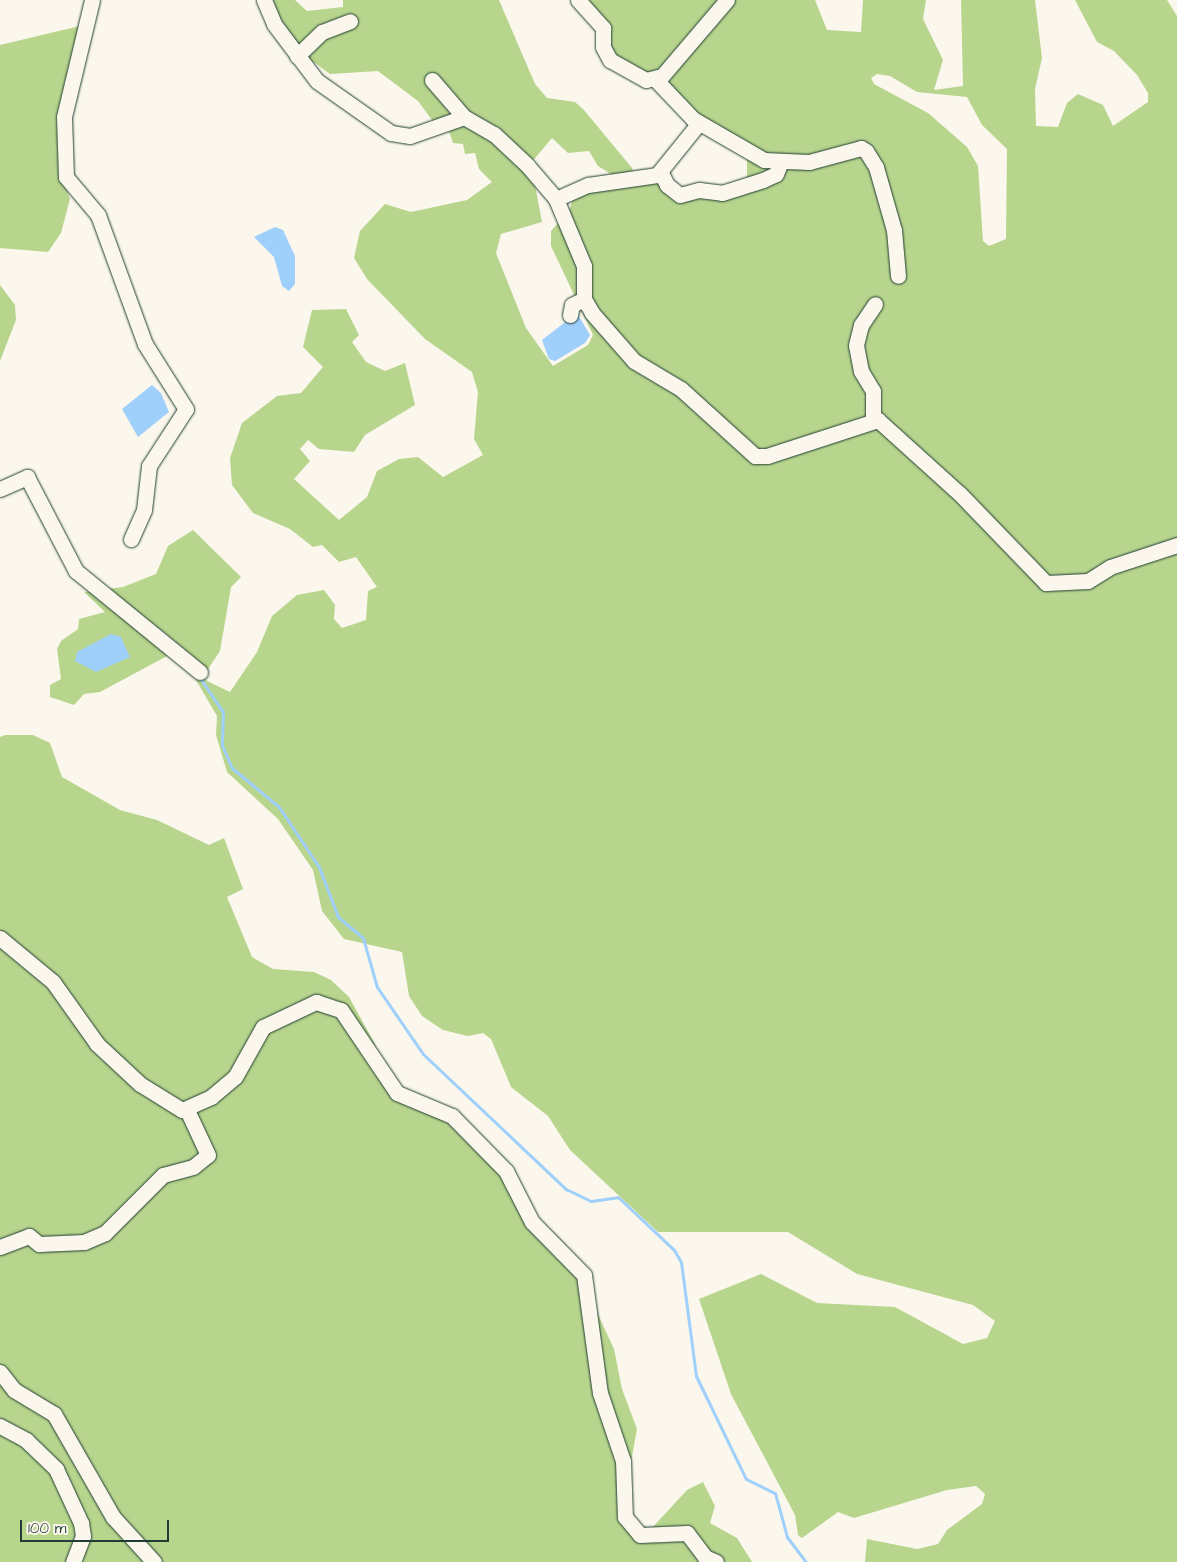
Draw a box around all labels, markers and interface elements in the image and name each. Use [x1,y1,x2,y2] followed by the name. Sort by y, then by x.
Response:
[22,1510,171,1542] scale bar
[28,1518,67,1539] text: 100 m

